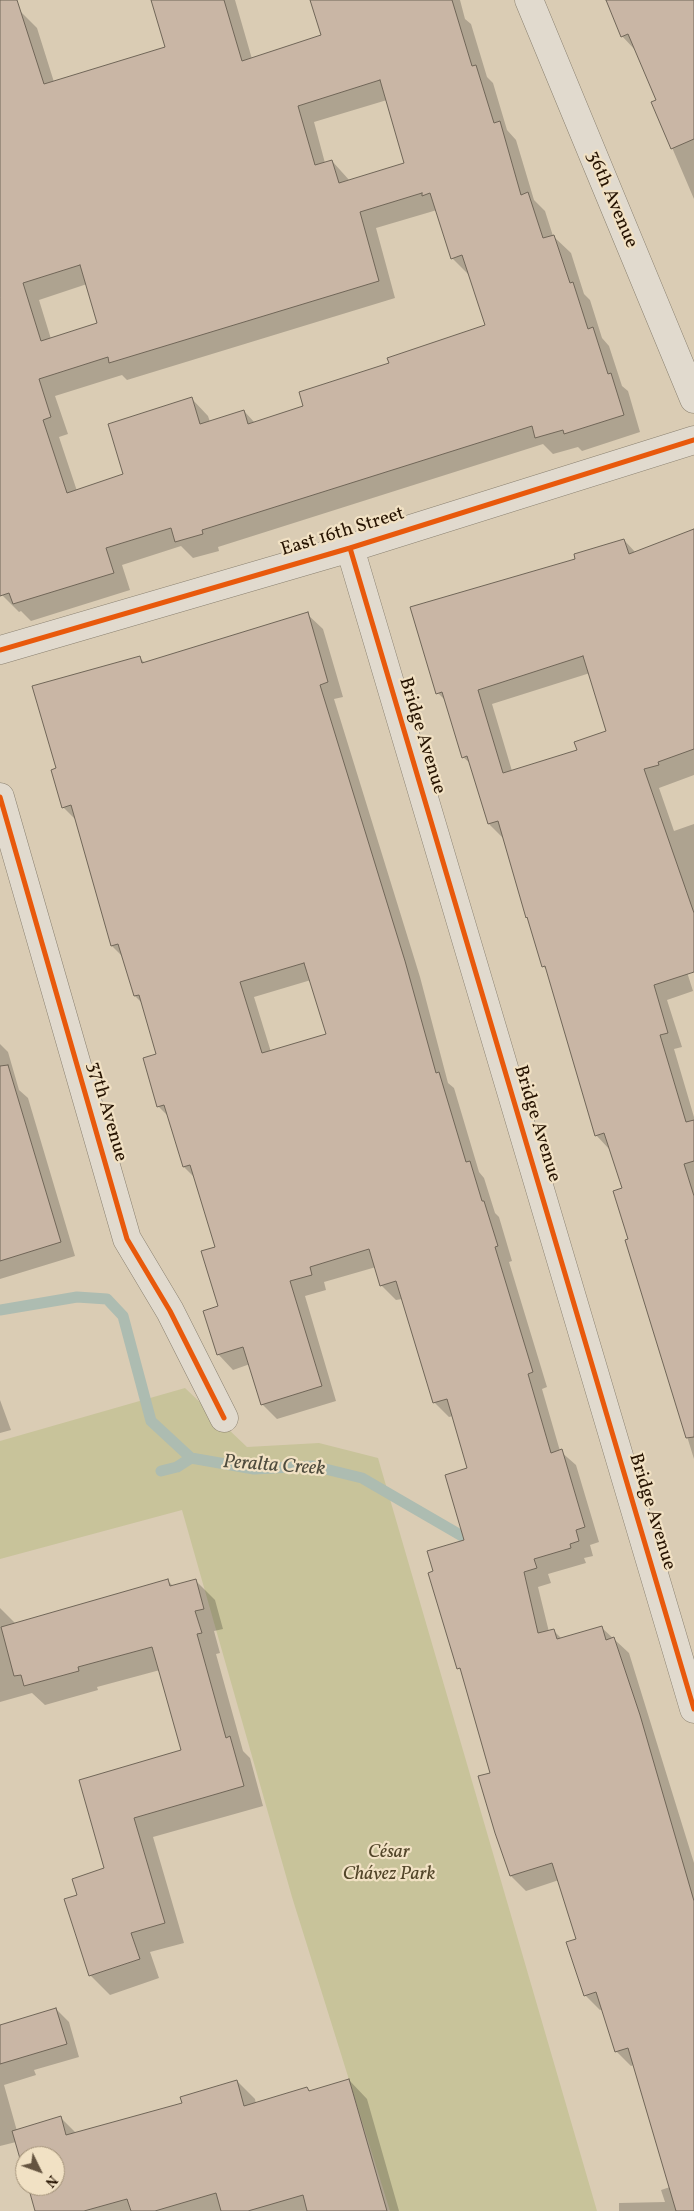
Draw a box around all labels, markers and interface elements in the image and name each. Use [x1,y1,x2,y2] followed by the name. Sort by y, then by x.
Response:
[580,148,642,252] street label: 36th Avenue
[278,503,408,563] street label: East 16th Street
[392,675,450,797] street label: Bridge Avenue
[81,1059,131,1165] street label: 37th Avenue
[507,1063,565,1185] street label: Bridge Avenue
[222,1451,326,1483] water label: Peralta Creek
[622,1451,680,1573] street label: Bridge Avenue
[343,1843,435,1887] park label: César Chávez Park
[15,2146,65,2196] north arrow
[40,2171,61,2191] text: N

